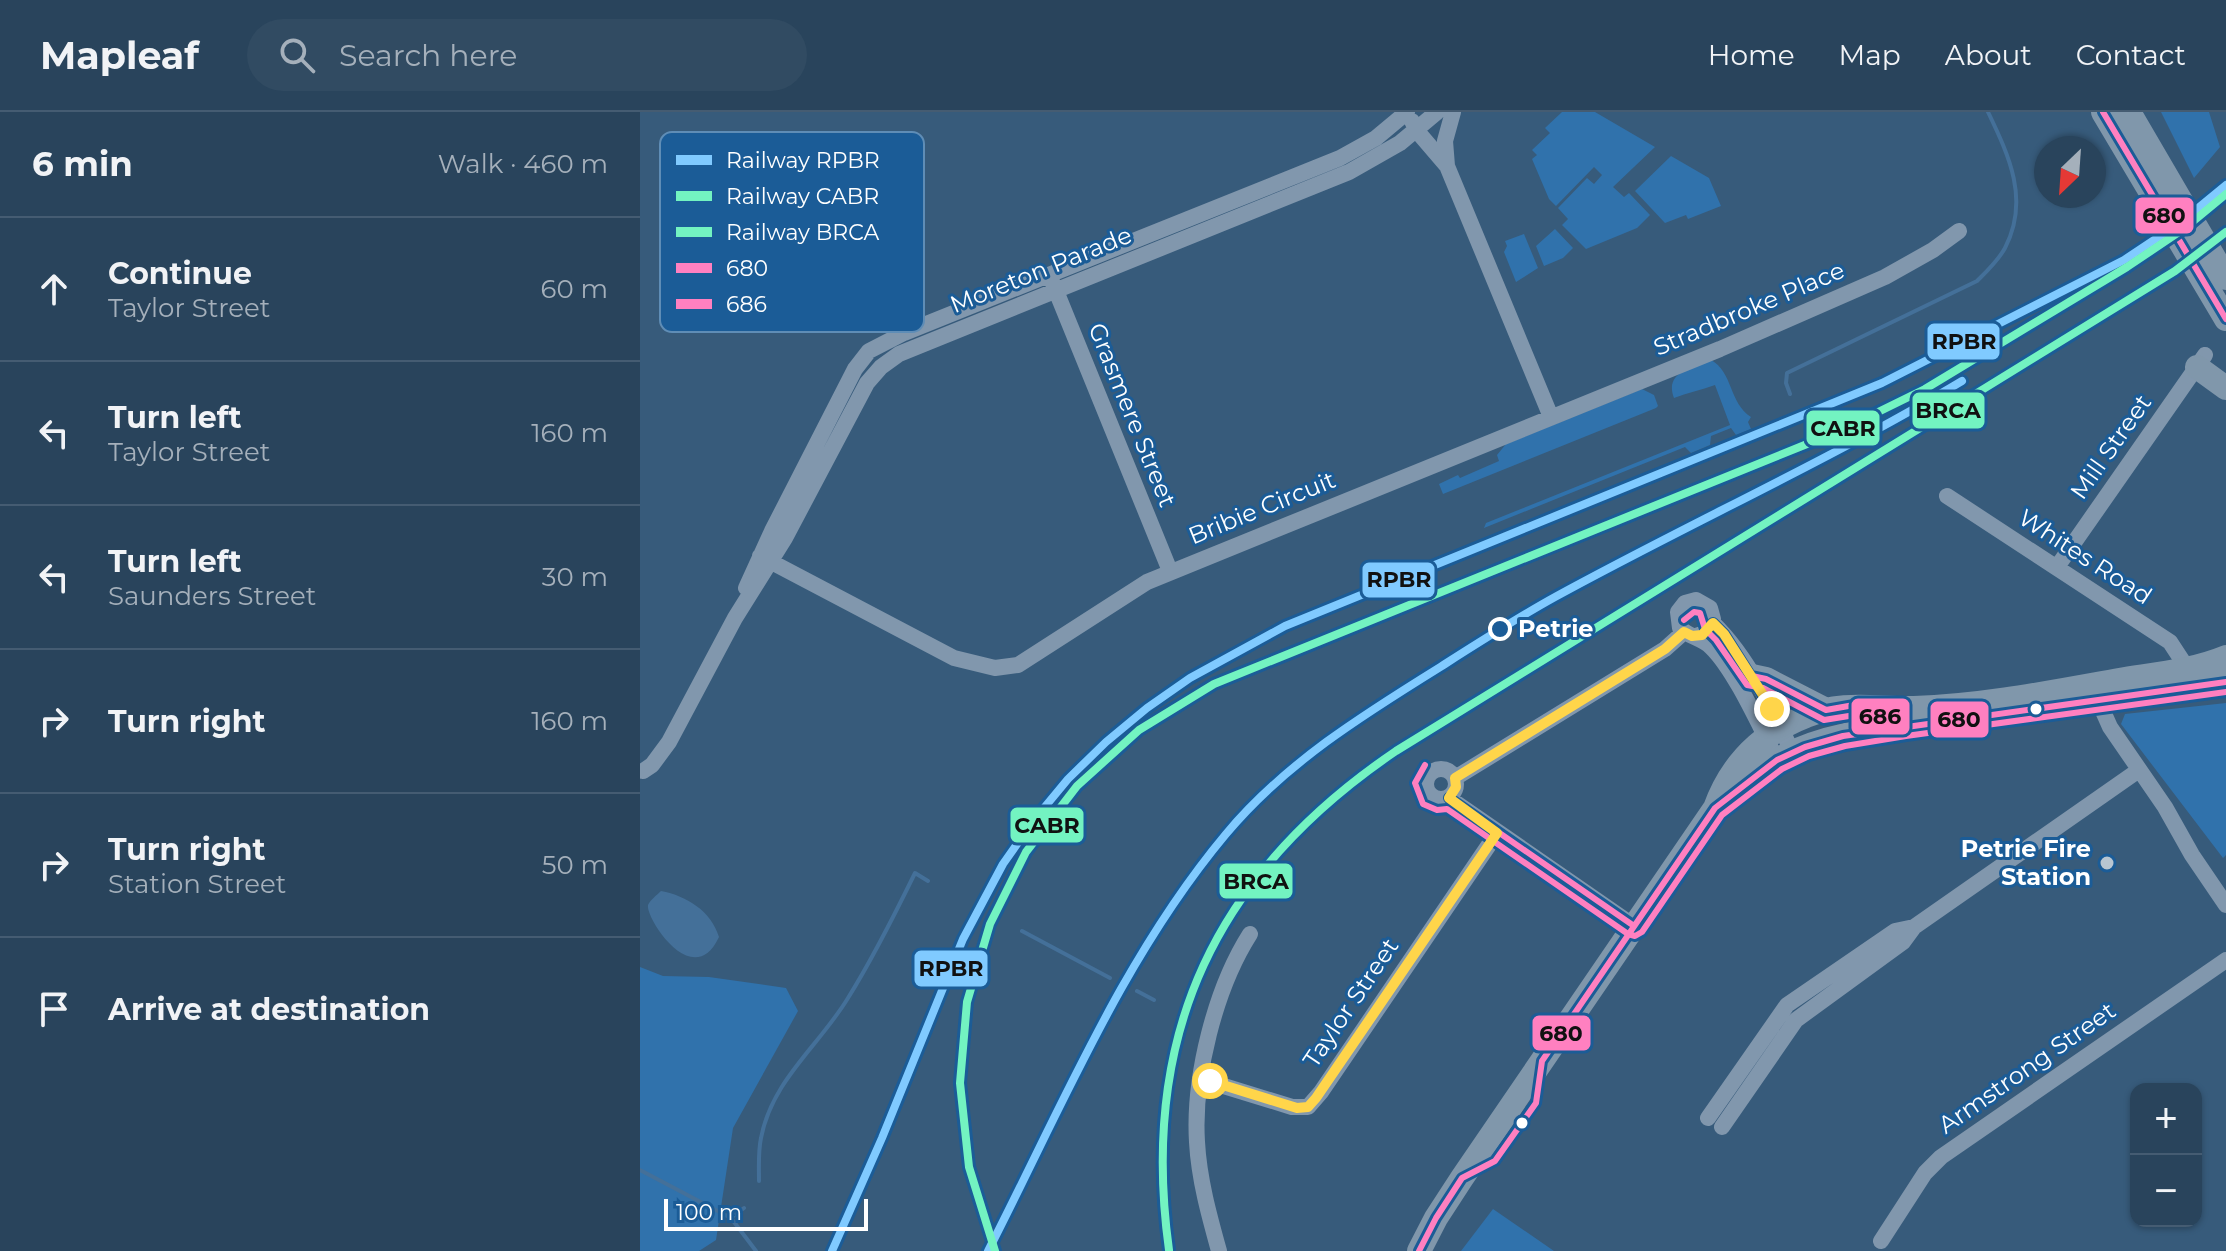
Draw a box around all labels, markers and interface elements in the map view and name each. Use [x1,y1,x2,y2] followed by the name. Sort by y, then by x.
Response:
[247,19,807,91] search box
[40,32,199,79] text: Mapleaf
[275,33,319,77] icon: search
[339,37,517,74] text: Search here
[1708,38,1795,72] text: Home
[1839,38,1901,72] text: Map
[1945,38,2032,72] text: About
[2076,38,2186,72] text: Contact
[660,132,924,332] legend
[2034,136,2106,208] north arrow
[32,143,133,185] text: 6 min
[726,147,880,174] text: Railway RPBR
[438,148,608,180] text: Walk · 460 m
[726,183,879,210] text: Railway CABR
[2134,196,2195,235] line badge: 680
[2142,202,2186,229] text: 680
[726,219,879,246] text: Railway BRCA
[946,220,1136,319] street label: Moreton Parade
[108,255,252,292] text: Continue
[726,255,768,282] text: 680
[1649,255,1849,362] street label: Stradbroke Place
[32,267,76,311] icon: ahead
[541,273,608,305] text: 60 m
[726,291,767,318] text: 686
[108,292,270,324] text: Taylor Street
[1082,319,1183,511] street label: Grasmere Street
[1926,322,2001,361] line badge: RPBR
[1931,328,1997,355] text: RPBR
[2064,389,2157,505] street label: Mill Street
[1911,391,1986,430] line badge: BRCA
[1915,397,1982,424] text: BRCA
[108,399,241,436] text: Turn left
[1805,409,1881,447] line badge: CABR
[32,411,76,455] icon: left
[1810,415,1876,442] text: CABR
[531,417,608,449] text: 160 m
[108,436,270,468] text: Taylor Street
[1184,465,1340,550] street label: Bribie Circuit
[2013,503,2157,610] street label: Whites Road
[108,543,241,580] text: Turn left
[32,555,76,599] icon: left
[542,561,608,593] text: 30 m
[1361,561,1436,599] line badge: RPBR
[1366,566,1432,593] text: RPBR
[108,580,316,612] text: Saunders Street
[1518,614,1594,643] place label: Petrie
[1489,618,1511,640] marker: Petrie
[1754,691,1790,727] route end
[1850,697,1911,736] line badge: 686
[32,699,76,743] icon: right
[1929,700,1990,739] line badge: 680
[2028,701,2044,717] unlabelled marker
[108,703,265,740] text: Turn right
[1859,703,1901,730] text: 686
[531,705,608,737] text: 160 m
[1937,706,1981,733] text: 680
[1009,806,1085,844] line badge: CABR
[1014,812,1080,839] text: CABR
[108,831,265,868] text: Turn right
[1961,834,2091,891] place label: Petrie Fire Station
[32,843,76,887] icon: right
[542,849,608,881] text: 50 m
[2098,854,2116,872] marker: Petrie Fire Station
[1218,862,1294,900] line badge: BRCA
[108,868,286,900] text: Station Street
[1223,868,1290,895] text: BRCA
[1297,932,1405,1073] street label: Taylor Street
[913,949,989,988] line badge: RPBR
[918,955,984,982] text: RPBR
[32,987,76,1031] icon: arrive
[108,991,430,1028] text: Arrive at destination
[1933,996,2121,1140] street label: Armstrong Street
[1531,1014,1592,1052] line badge: 680
[1539,1020,1583,1047] text: 680
[1192,1063,1228,1099] route start
[2130,1083,2202,1227] map controls
[2130,1083,2202,1155] button: +
[1514,1115,1530,1131] unlabelled marker
[2130,1155,2202,1227] button: −
[664,1195,868,1231] scale bar
[676,1199,742,1226] text: 100 m

